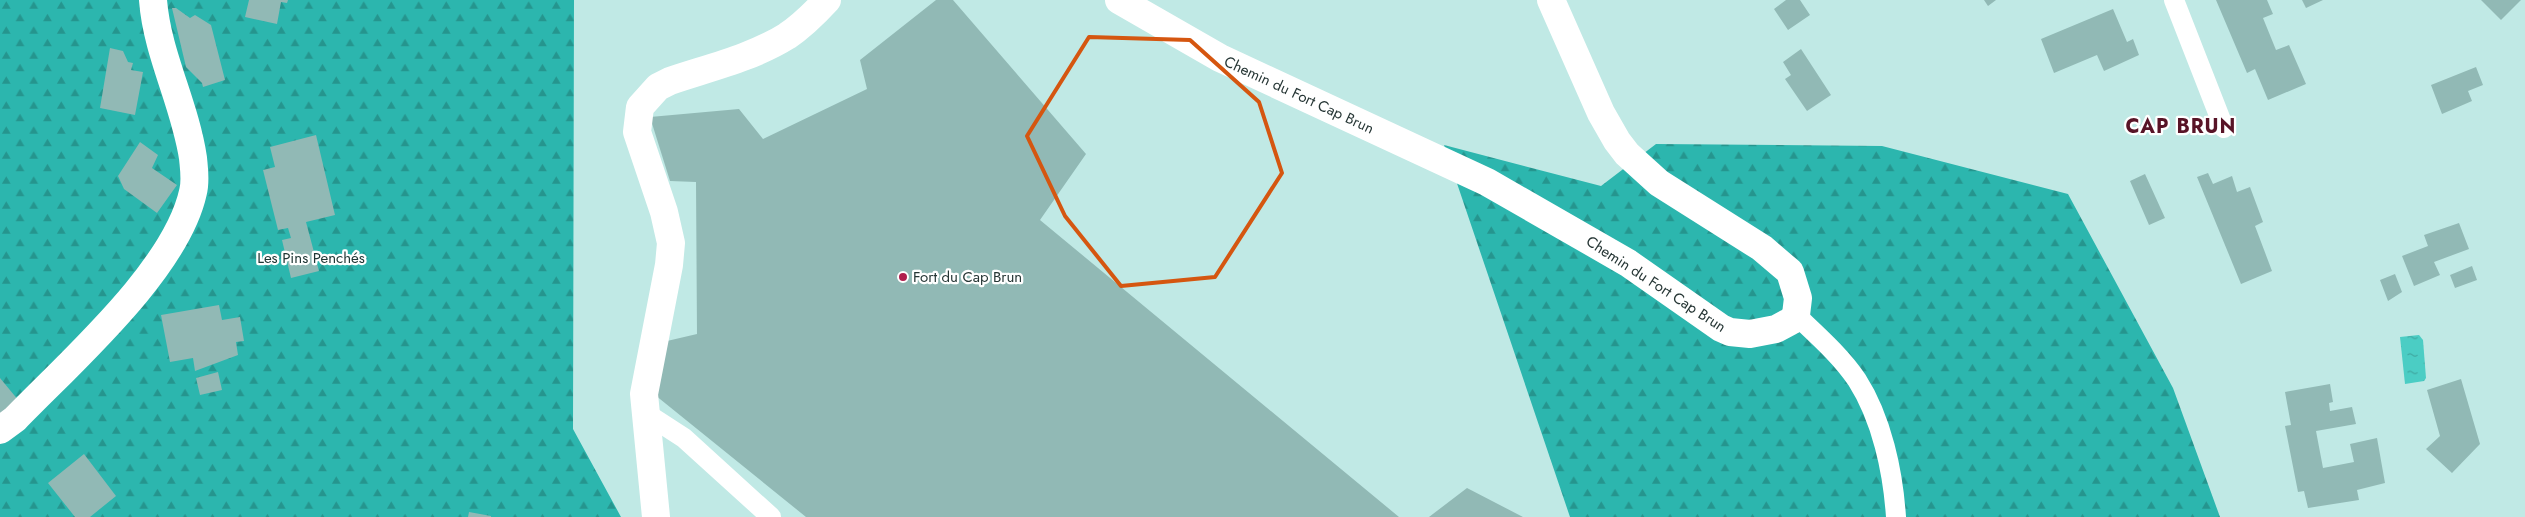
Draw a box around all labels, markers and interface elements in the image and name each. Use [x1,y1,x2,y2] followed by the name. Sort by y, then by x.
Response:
[1220,51,1378,139] street label: Chemin du Fort Cap Brun
[2126,112,2237,141] district label: CAP BRUN
[1582,230,1730,338] street label: Chemin du Fort Cap Brun
[257,247,365,269] park label: Les Pins Penchés
[913,266,1022,288] place label: Fort du Cap Brun
[897,271,909,283] marker: Fort du Cap Brun

